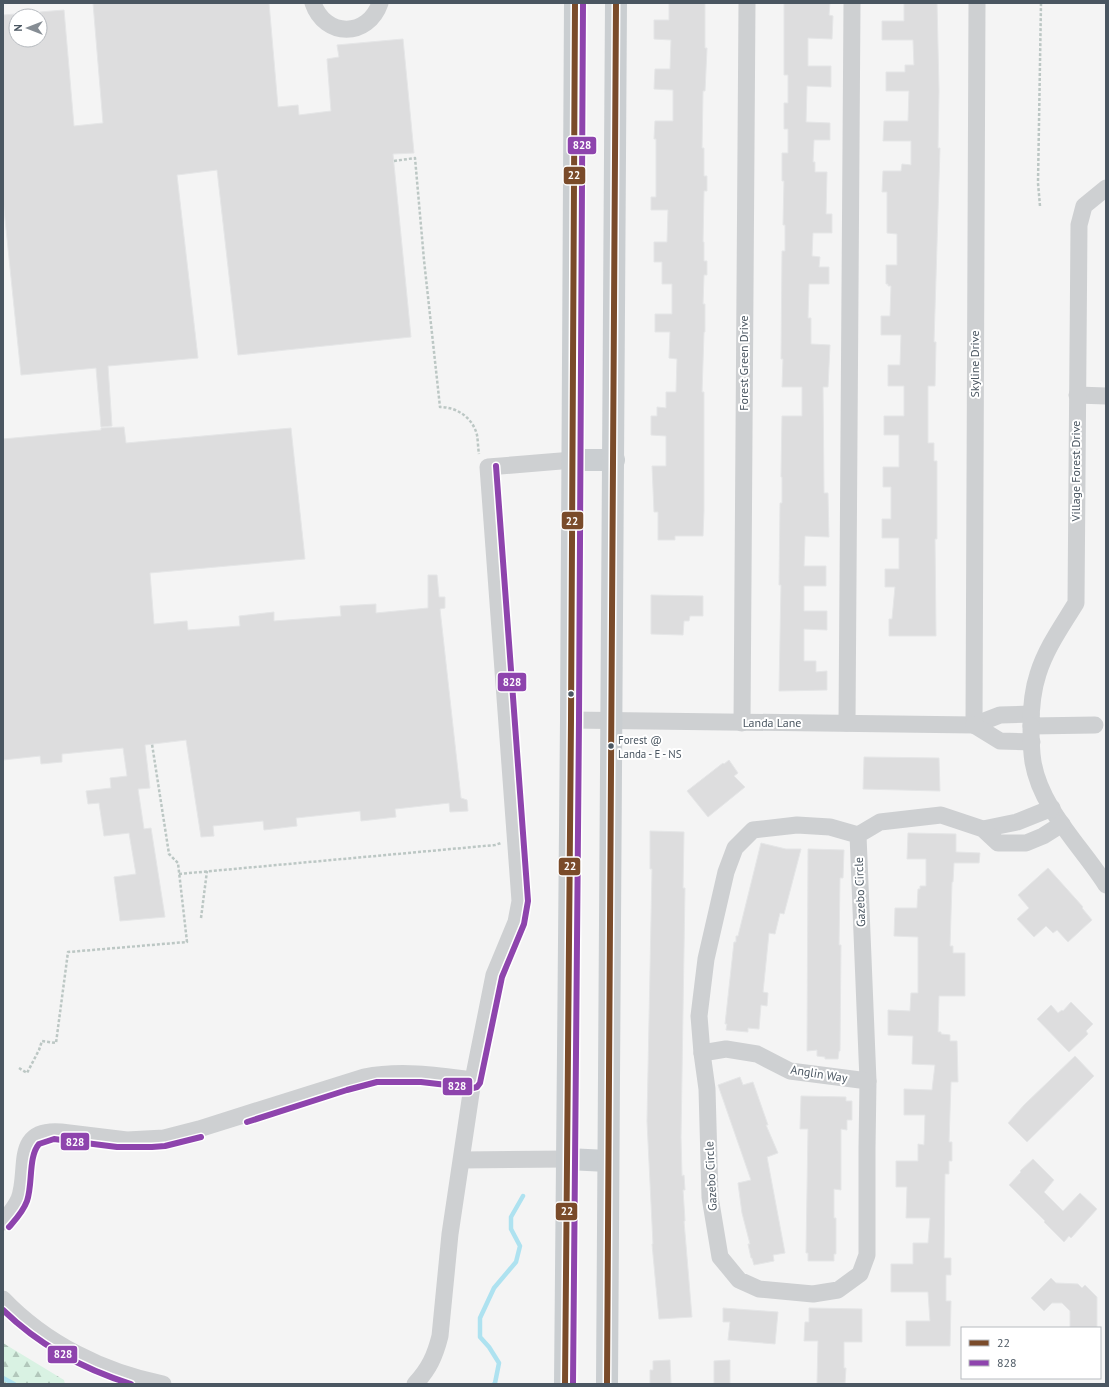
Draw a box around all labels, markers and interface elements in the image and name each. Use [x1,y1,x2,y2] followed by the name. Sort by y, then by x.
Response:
[8,8,48,48] north arrow
[11,24,25,32] text: N
[567,136,597,155] line badge: 828
[573,138,591,152] text: 828
[563,166,586,185] line badge: 22
[568,168,580,182] text: 22
[736,315,751,411] street label: Forest Green Drive
[967,330,982,398] street label: Skyline Drive
[1068,421,1083,522] street label: Village Forest Drive
[561,511,584,530] line badge: 22
[566,514,578,528] text: 22
[497,672,527,692] line badge: 828
[503,675,521,689] text: 828
[566,689,576,699] unlabelled marker
[743,715,801,730] street label: Landa Lane
[618,733,682,761] place label: Forest @ Landa - E - NS
[606,741,616,751] marker: Forest @ Landa - E - NS
[558,857,581,876] line badge: 22
[851,857,868,927] street label: Gazebo Circle
[564,859,576,873] text: 22
[790,1062,849,1085] street label: Anglin Way
[442,1077,473,1096] line badge: 828
[448,1079,466,1093] text: 828
[60,1132,90,1151] line badge: 828
[66,1135,84,1149] text: 828
[701,1141,720,1211] street label: Gazebo Circle
[555,1202,578,1221] line badge: 22
[561,1204,573,1218] text: 22
[961,1327,1101,1379] legend
[997,1335,1010,1350] text: 22
[47,1345,78,1364] line badge: 828
[54,1347,72,1361] text: 828
[997,1355,1017,1370] text: 828

